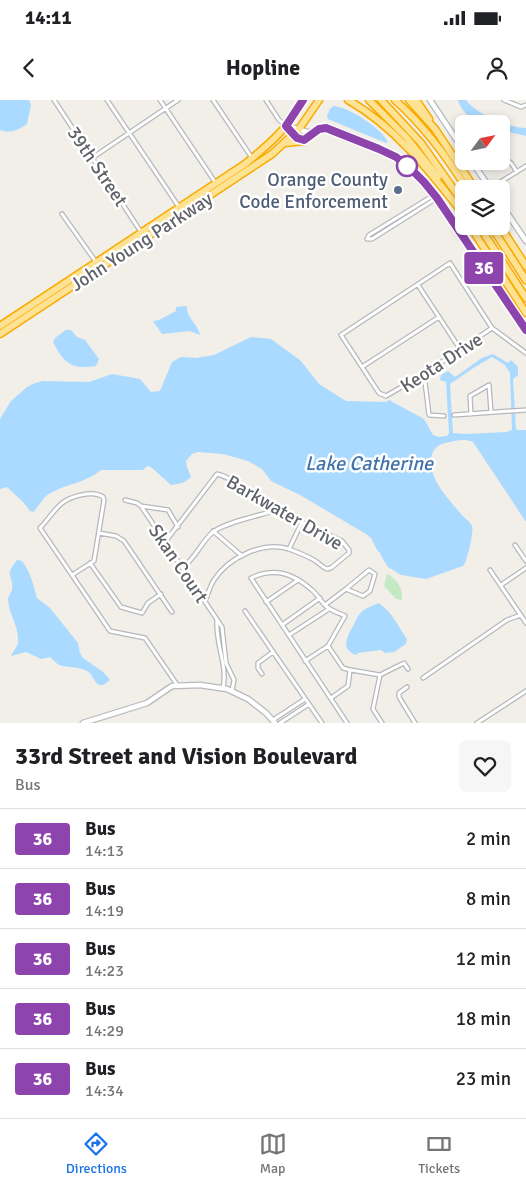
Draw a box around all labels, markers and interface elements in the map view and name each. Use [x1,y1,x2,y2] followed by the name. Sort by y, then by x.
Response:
[25,6,72,30] text: 14:11
[15,54,43,82] icon: back
[226,54,300,81] text: Hopline
[483,54,511,82] icon: person
[455,115,510,170] north arrow
[455,115,510,235] map controls
[62,122,133,211] street label: 39th Street
[396,155,418,177] unlabelled marker
[239,168,388,214] place label: Orange County Code Enforcement
[455,180,510,235] button: layers
[392,184,404,196] marker: Orange County Code Enforcement
[66,187,217,297] street label: John Young Parkway
[462,252,506,284] line badge: 36
[474,257,494,279] text: 36
[396,327,487,398] street label: Keota Drive
[305,451,434,476] water label: Lake Catherine
[222,470,347,556] street label: Barkwater Drive
[143,520,213,608] street label: Skan Court
[459,740,511,792] button: heart
[15,741,358,771] text: 33rd Street and Vision Boulevard
[15,775,40,795] text: Bus
[85,817,116,841] text: Bus
[466,827,511,851] text: 2 min
[33,828,52,850] text: 36
[85,841,124,861] text: 14:13
[85,877,116,901] text: Bus
[466,887,511,911] text: 8 min
[33,888,52,910] text: 36
[85,901,124,921] text: 14:19
[85,937,116,961] text: Bus
[456,947,511,971] text: 12 min
[33,948,52,970] text: 36
[85,961,124,981] text: 14:23
[85,997,116,1021] text: Bus
[456,1007,511,1031] text: 18 min
[33,1008,52,1030] text: 36
[85,1021,124,1041] text: 14:29
[85,1057,116,1081] text: Bus
[456,1067,511,1091] text: 23 min
[33,1068,52,1090] text: 36
[85,1081,124,1101] text: 14:34
[66,1130,127,1177] tab: Directions
[259,1130,287,1177] tab: Map
[418,1130,460,1177] tab: Tickets

